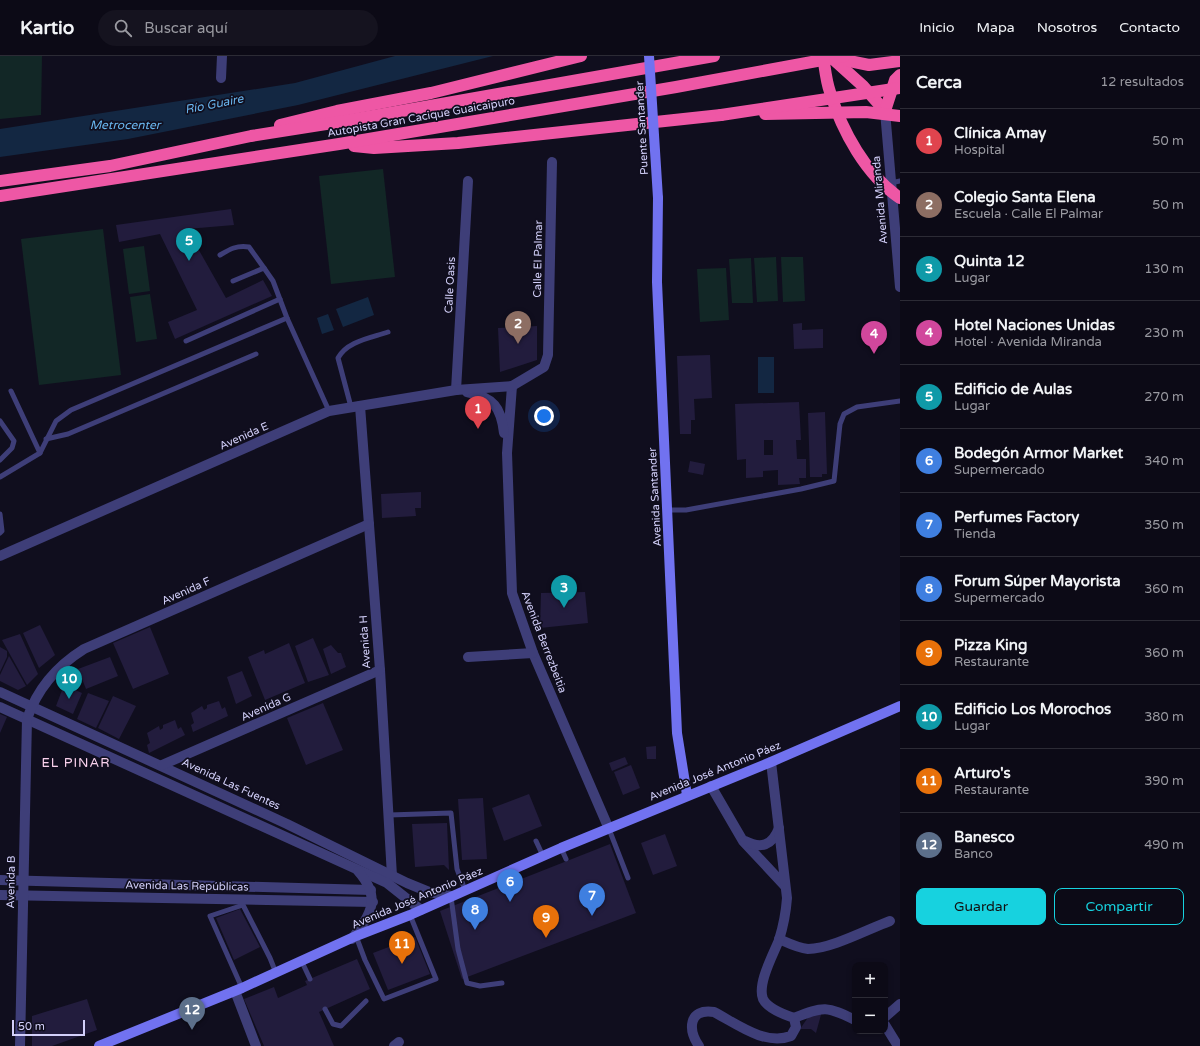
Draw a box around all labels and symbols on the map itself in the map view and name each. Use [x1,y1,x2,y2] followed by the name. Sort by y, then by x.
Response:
[633,80,651,175] street label: Puente Santander
[184,91,246,117] water label: Río Guaire
[326,94,516,140] street label: Autopista Gran Cacique Guaicaipuro
[90,118,162,132] water label: Metrocenter
[870,155,890,245] street label: Avenida Miranda
[531,219,545,298] street label: Calle El Palmar
[176,228,202,261] pin: 5
[442,256,458,314] street label: Calle Oasis
[505,311,531,344] pin: 2
[861,321,887,354] pin: 4
[465,396,491,429] pin: 1
[534,406,554,426] your location
[217,419,271,453] street label: Avenida E
[646,446,664,547] street label: Avenida Santander
[160,574,213,607] street label: Avenida F
[551,575,577,608] pin: 3
[519,589,569,695] street label: Avenida Berrezbeitia
[357,615,373,669] street label: Avenida H
[56,666,82,699] pin: 10
[239,690,293,724] street label: Avenida G
[647,738,783,803] street label: Avenida José Antonio Páez
[42,755,111,771] district label: EL PINAR
[180,755,282,813] street label: Avenida Las Fuentes
[4,855,18,909] street label: Avenida B
[350,864,485,932] street label: Avenida José Antonio Páez
[497,869,523,902] pin: 6
[125,878,249,894] street label: Avenida Las Repúblicas
[579,883,605,916] pin: 7
[462,897,488,930] pin: 8
[533,905,559,938] pin: 9
[389,931,415,964] pin: 11
[179,997,205,1030] pin: 12
[12,1018,85,1037] scale bar

